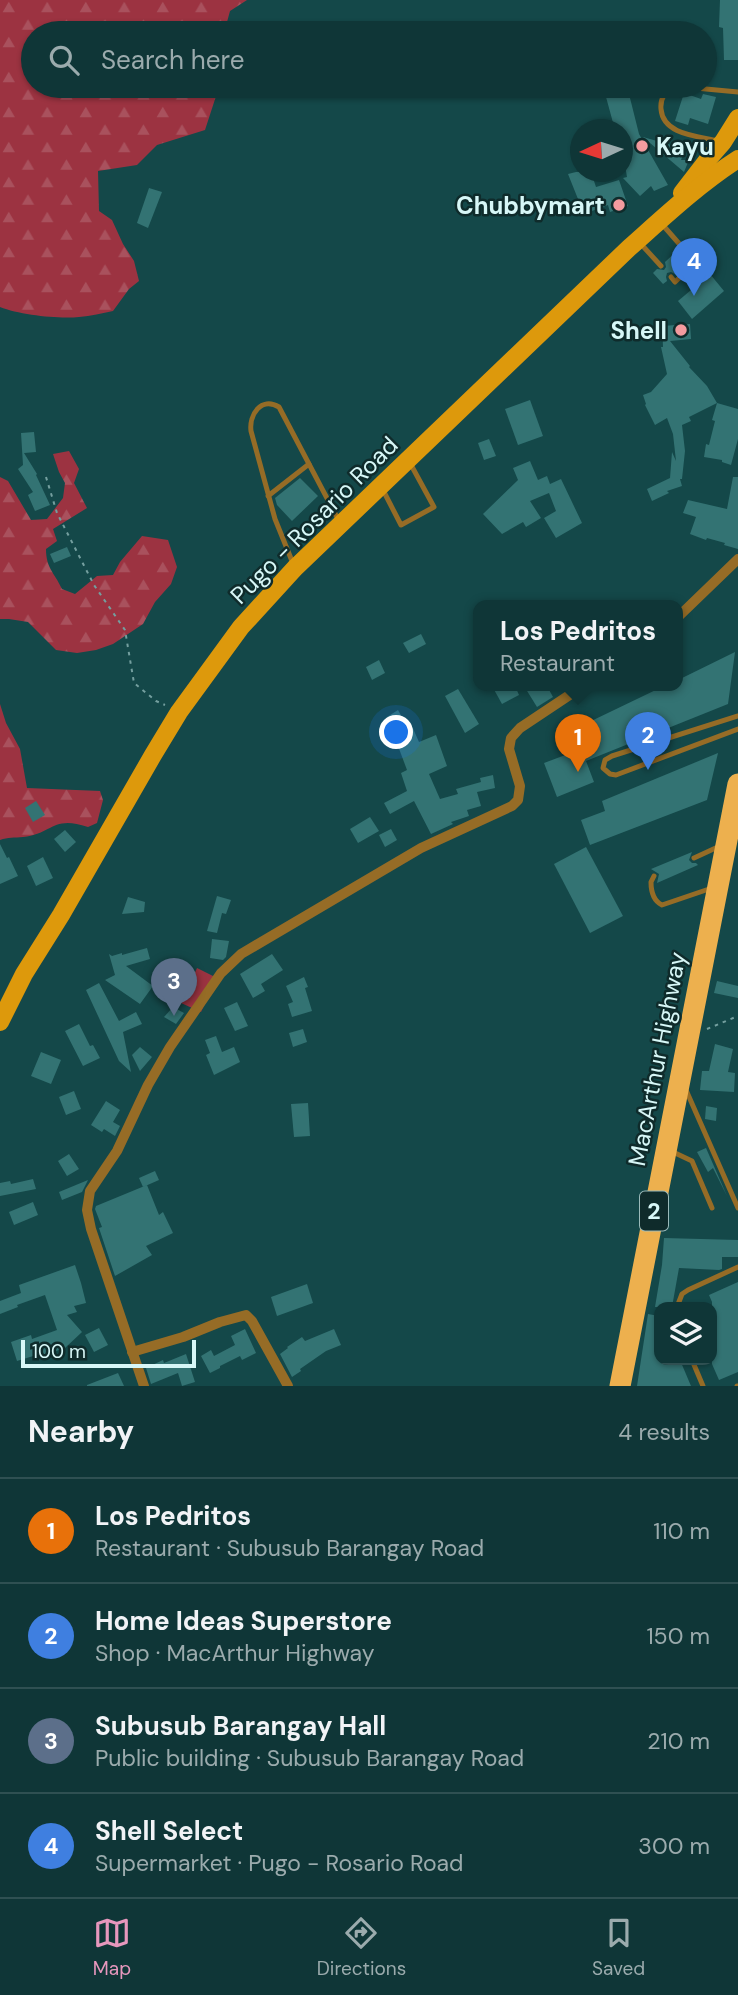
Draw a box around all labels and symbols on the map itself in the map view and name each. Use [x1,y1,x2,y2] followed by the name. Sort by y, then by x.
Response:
[570,119,633,182] north arrow
[656,131,714,162] place label: Kayu
[634,138,650,154] marker: Kayu
[456,190,605,221] place label: Chubbymart
[611,197,627,213] marker: Chubbymart
[671,238,717,296] pin: 4
[610,315,667,346] place label: Shell
[673,322,689,338] marker: Shell
[224,430,404,610] street label: Pugo - Rosario Road
[625,712,671,770] pin: 2
[555,714,601,772] pin: 1
[379,715,413,749] your location
[621,949,693,1169] street label: MacArthur Highway
[151,958,197,1016] pin: 3
[640,1192,668,1230] road number: 2
[21,1337,196,1369] scale bar

